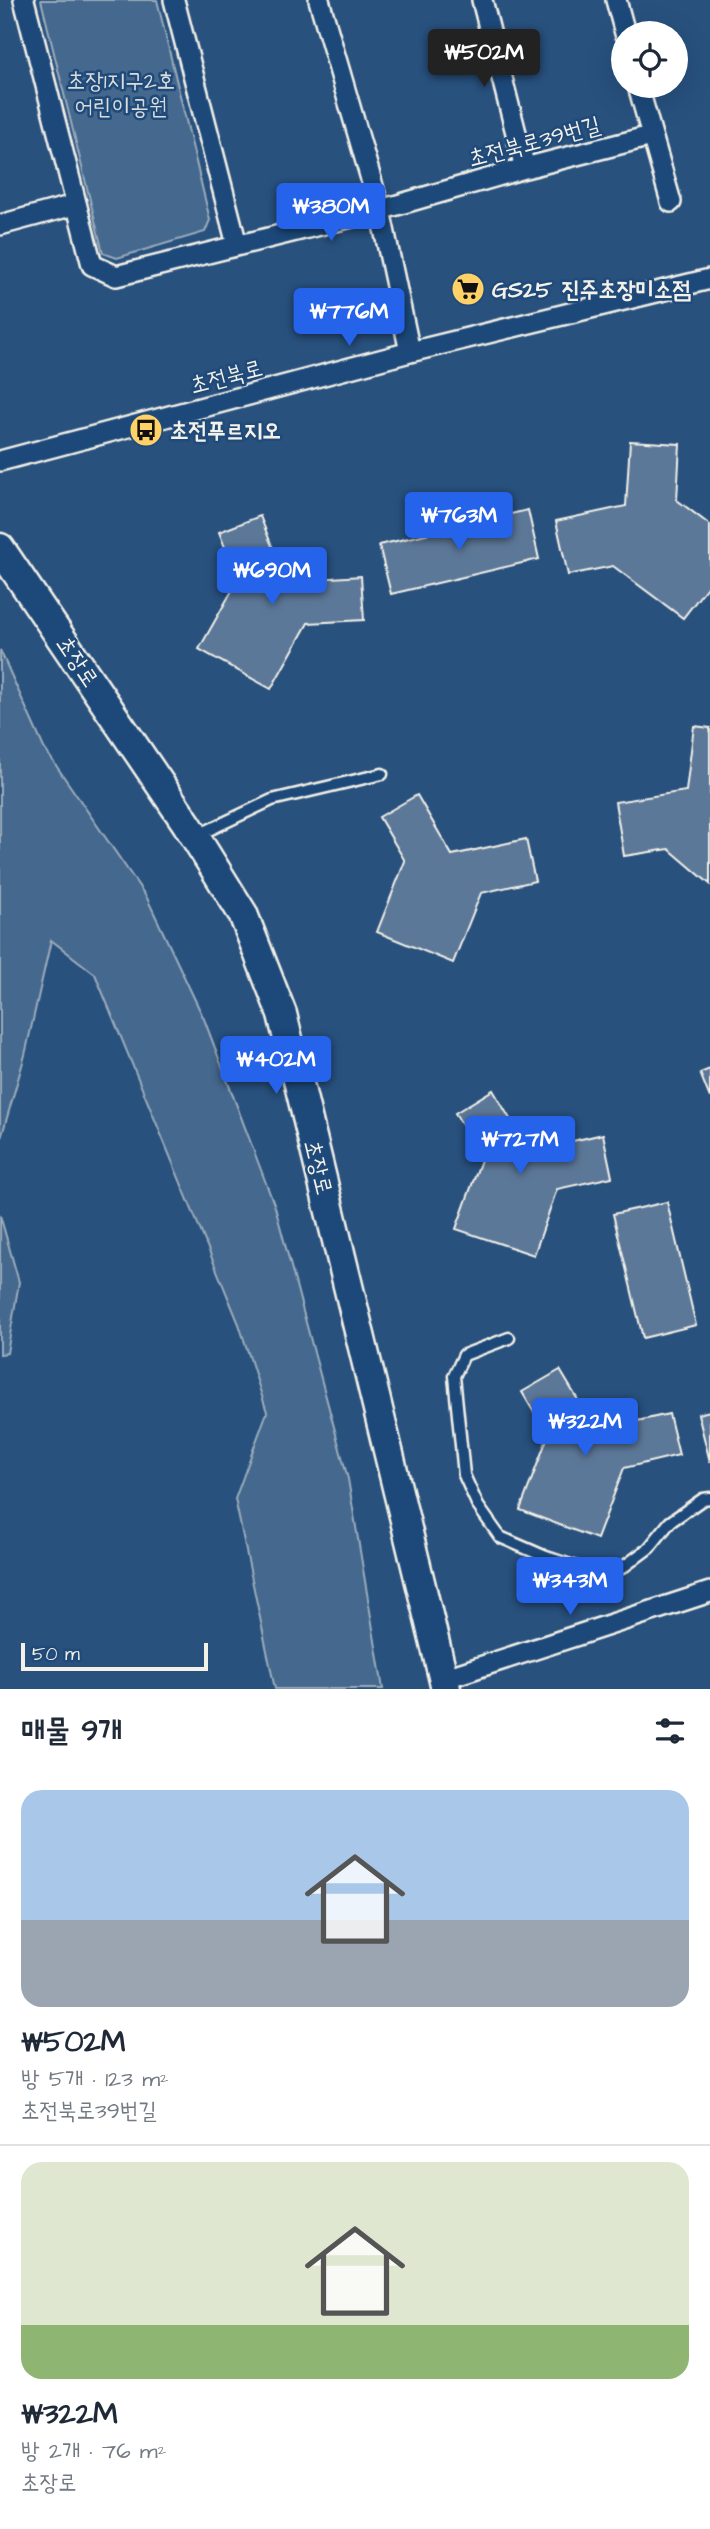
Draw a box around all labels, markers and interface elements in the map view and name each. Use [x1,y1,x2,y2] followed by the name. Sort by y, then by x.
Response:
[611,21,688,98] map controls
[611,21,688,98] button: locate
[435,29,533,89] pin: ₩502M
[444,36,524,68] text: ₩502M
[67,65,175,123] park label: 초장1지구2호 어린이공원
[465,109,604,175] street label: 초전북로39번길
[282,184,380,243] pin: ₩380M
[292,190,370,222] text: ₩380M
[449,270,487,308] supermarket icon: GS25 진주초장미소점
[492,274,691,306] place label: GS25 진주초장미소점
[300,288,398,348] pin: ₩776M
[310,295,388,327] text: ₩776M
[186,352,266,402] street label: 초전북로
[127,411,165,449] bus stop icon: 초전푸르지오
[170,415,281,447] place label: 초전푸르지오
[410,492,508,552] pin: ₩763M
[421,499,497,531] text: ₩763M
[223,548,321,607] pin: ₩690M
[233,554,311,586] text: ₩690M
[48,630,106,694] street label: 초장로
[227,1036,325,1096] pin: ₩402M
[236,1043,316,1075] text: ₩402M
[471,1116,569,1176] pin: ₩727M
[481,1123,559,1155] text: ₩727M
[296,1136,340,1198] street label: 초장로
[536,1398,634,1458] pin: ₩322M
[548,1405,622,1437] text: ₩322M
[521,1558,619,1617] pin: ₩343M
[532,1564,608,1596] text: ₩343M
[21,1640,208,1672] scale bar
[32,1641,80,1668] text: 50 m
[21,1710,123,1752] text: 매물 9개
[651,1712,689,1750] icon: filters
[292,1836,418,1962] icon: home
[21,2021,125,2063] text: ₩502M
[21,2063,169,2095] text: 방 5개 · 123 m²
[21,2095,157,2127] text: 초전북로39번길
[292,2208,418,2334] icon: home
[21,2393,118,2435] text: ₩322M
[21,2435,166,2467] text: 방 2개 · 76 m²
[21,2467,77,2499] text: 초장로

